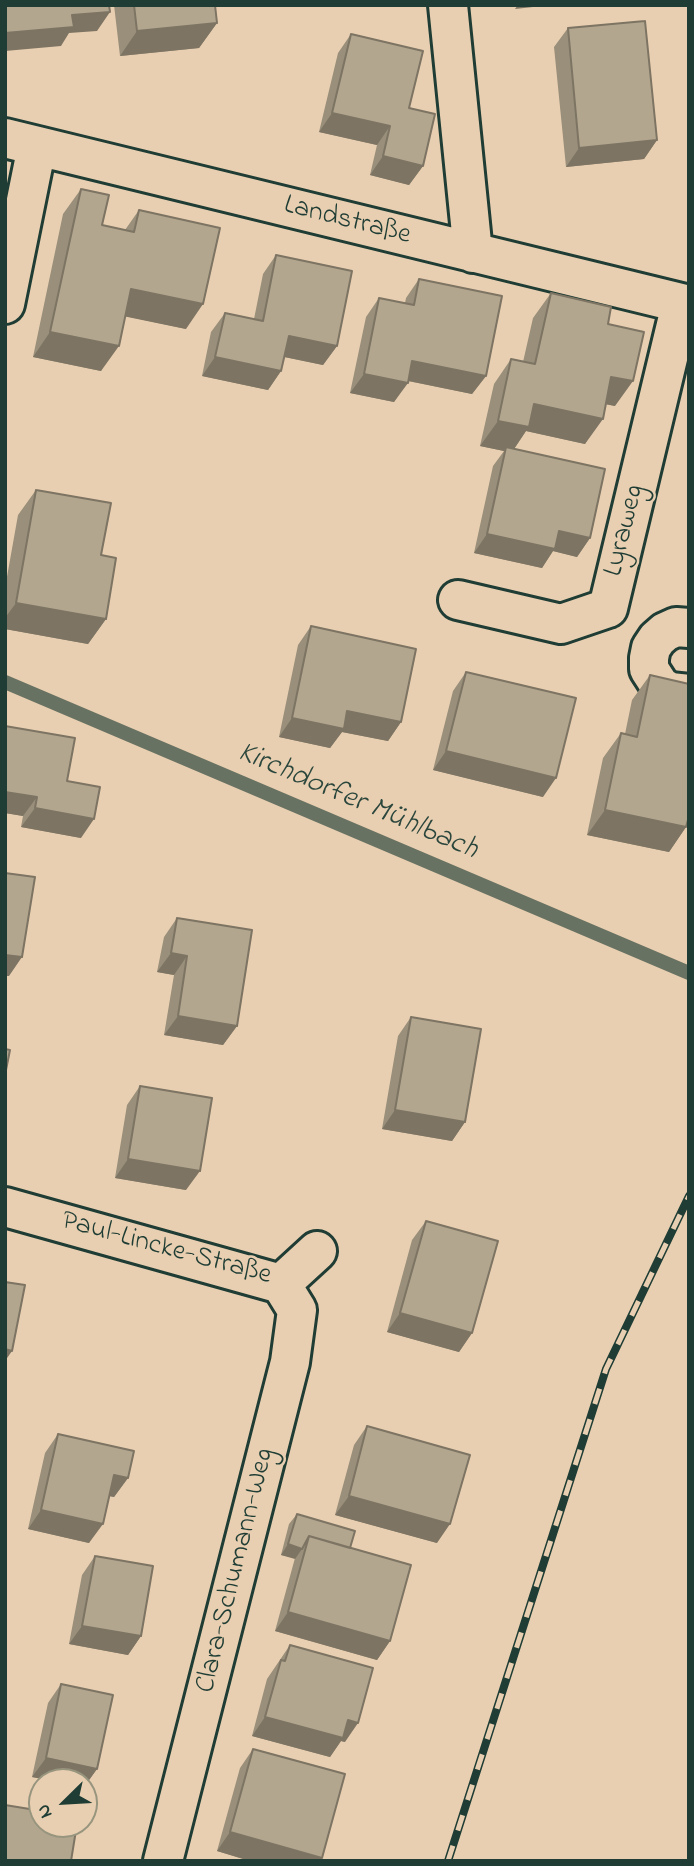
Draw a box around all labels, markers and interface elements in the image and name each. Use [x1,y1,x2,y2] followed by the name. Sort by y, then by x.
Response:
[280,190,414,254] street label: Landstraße
[598,482,654,580] street label: Lyraweg
[232,736,482,870] water label: Kirchdorfer Mühlbach
[57,1206,275,1294] street label: Paul-Lincke-Straße
[190,1445,284,1697] street label: Clara-Schumann-Weg
[28,1768,98,1838] north arrow
[30,1800,60,1822] text: N

